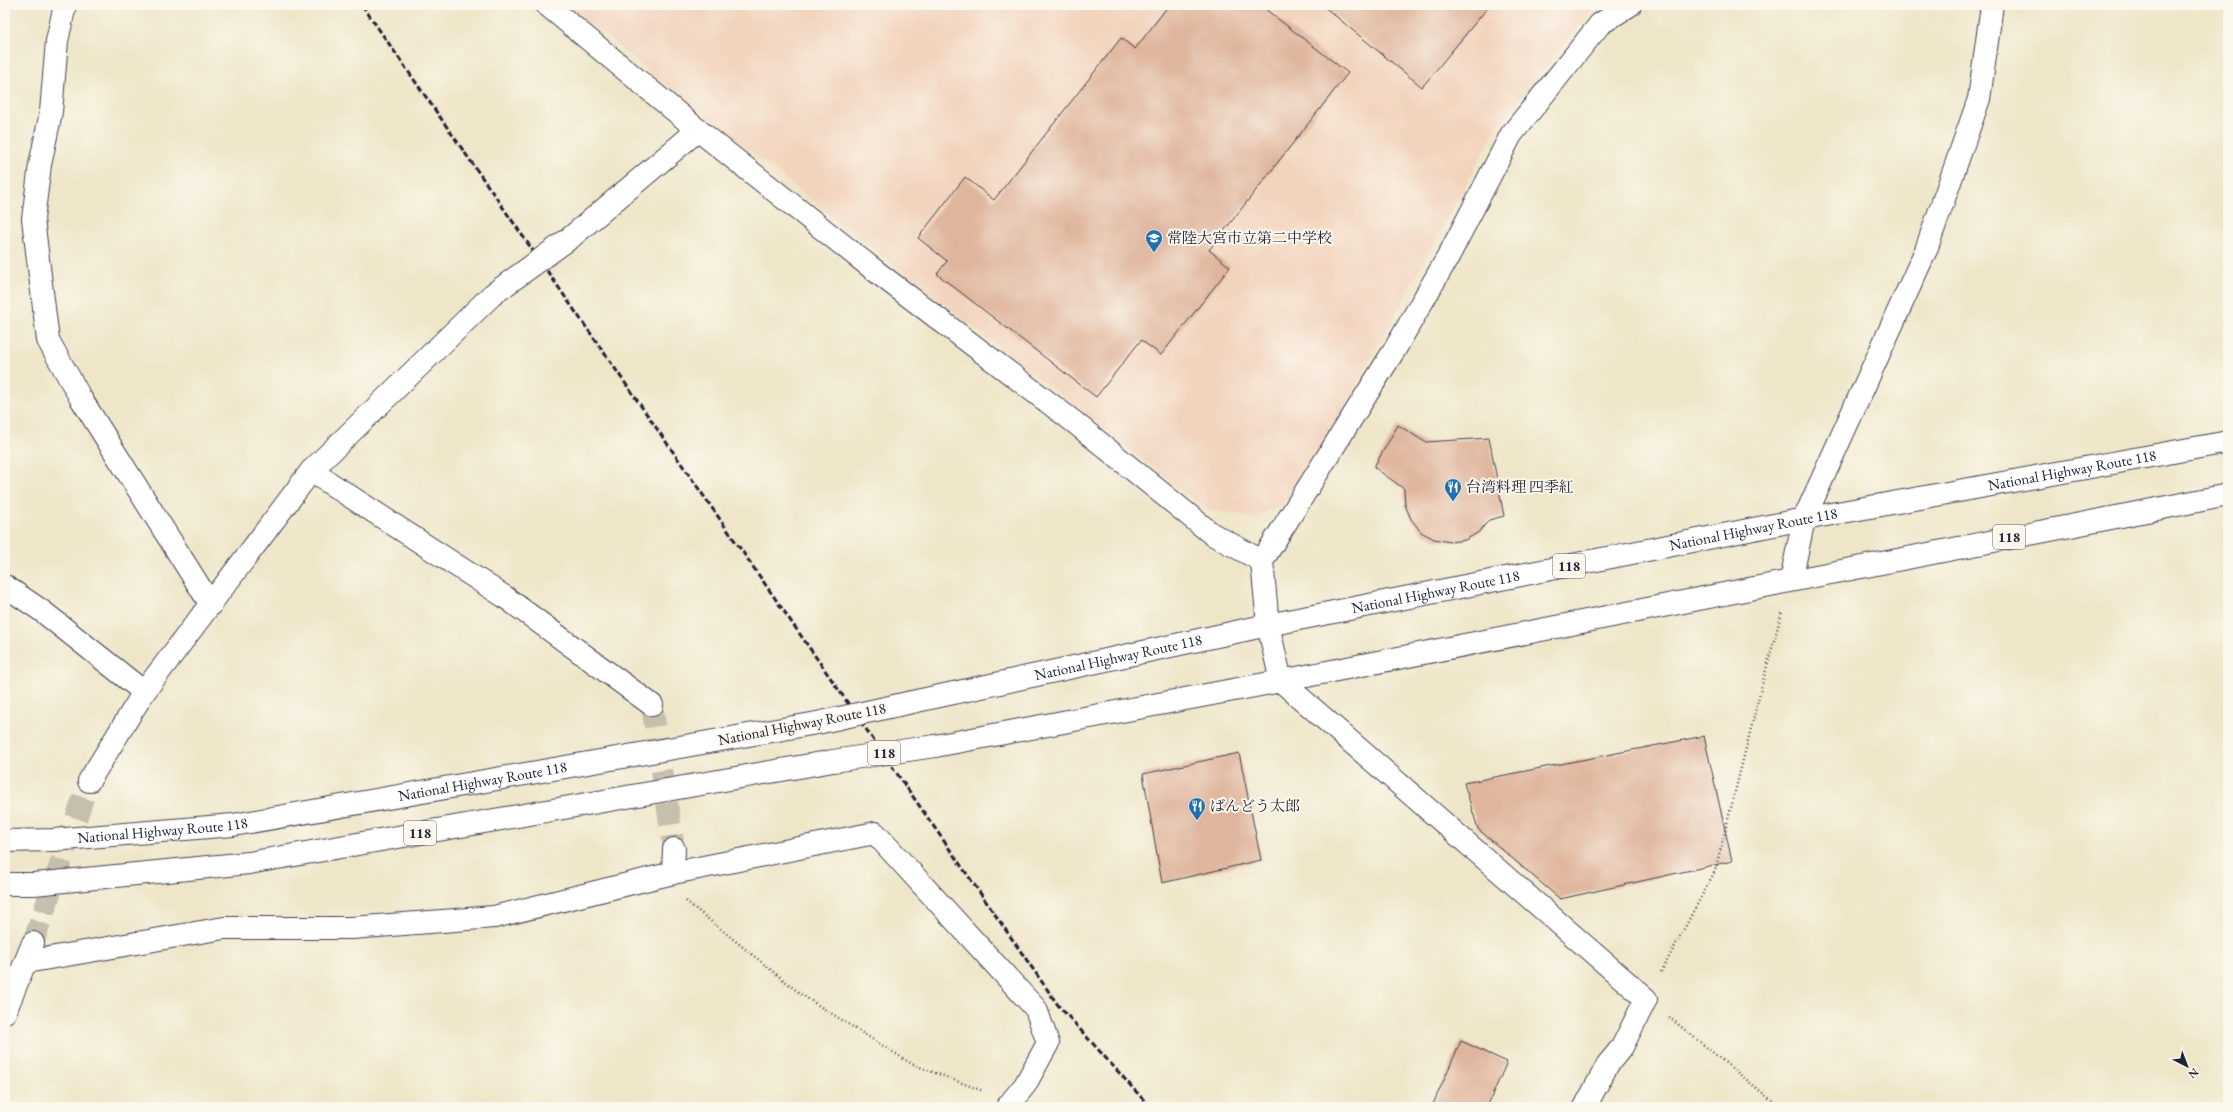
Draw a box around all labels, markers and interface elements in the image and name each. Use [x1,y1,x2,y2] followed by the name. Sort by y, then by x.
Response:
[1144,228,1164,253] school or university icon: 常陸大宮市立第二中学校
[1167,228,1332,247] place label: 常陸大宮市立第二中学校
[1986,445,2158,494] street label: National Highway Route 118
[1443,477,1463,502] restaurant icon: 台湾料理 四季紅
[1466,477,1574,496] place label: 台湾料理 四季紅
[1668,503,1839,554] street label: National Highway Route 118
[1993,525,2025,549] road number: 118
[1553,554,1585,578] road number: 118
[1350,565,1521,617] street label: National Highway Route 118
[1033,630,1204,684] street label: National Highway Route 118
[716,698,887,749] street label: National Highway Route 118
[868,741,900,765] road number: 118
[397,757,568,805] street label: National Highway Route 118
[1187,796,1207,821] restaurant icon: ばんどう太郎
[1210,796,1300,815] place label: ばんどう太郎
[77,813,249,847] street label: National Highway Route 118
[404,821,436,845] road number: 118
[2167,1046,2207,1086] north arrow
[2186,1065,2202,1082] text: N

